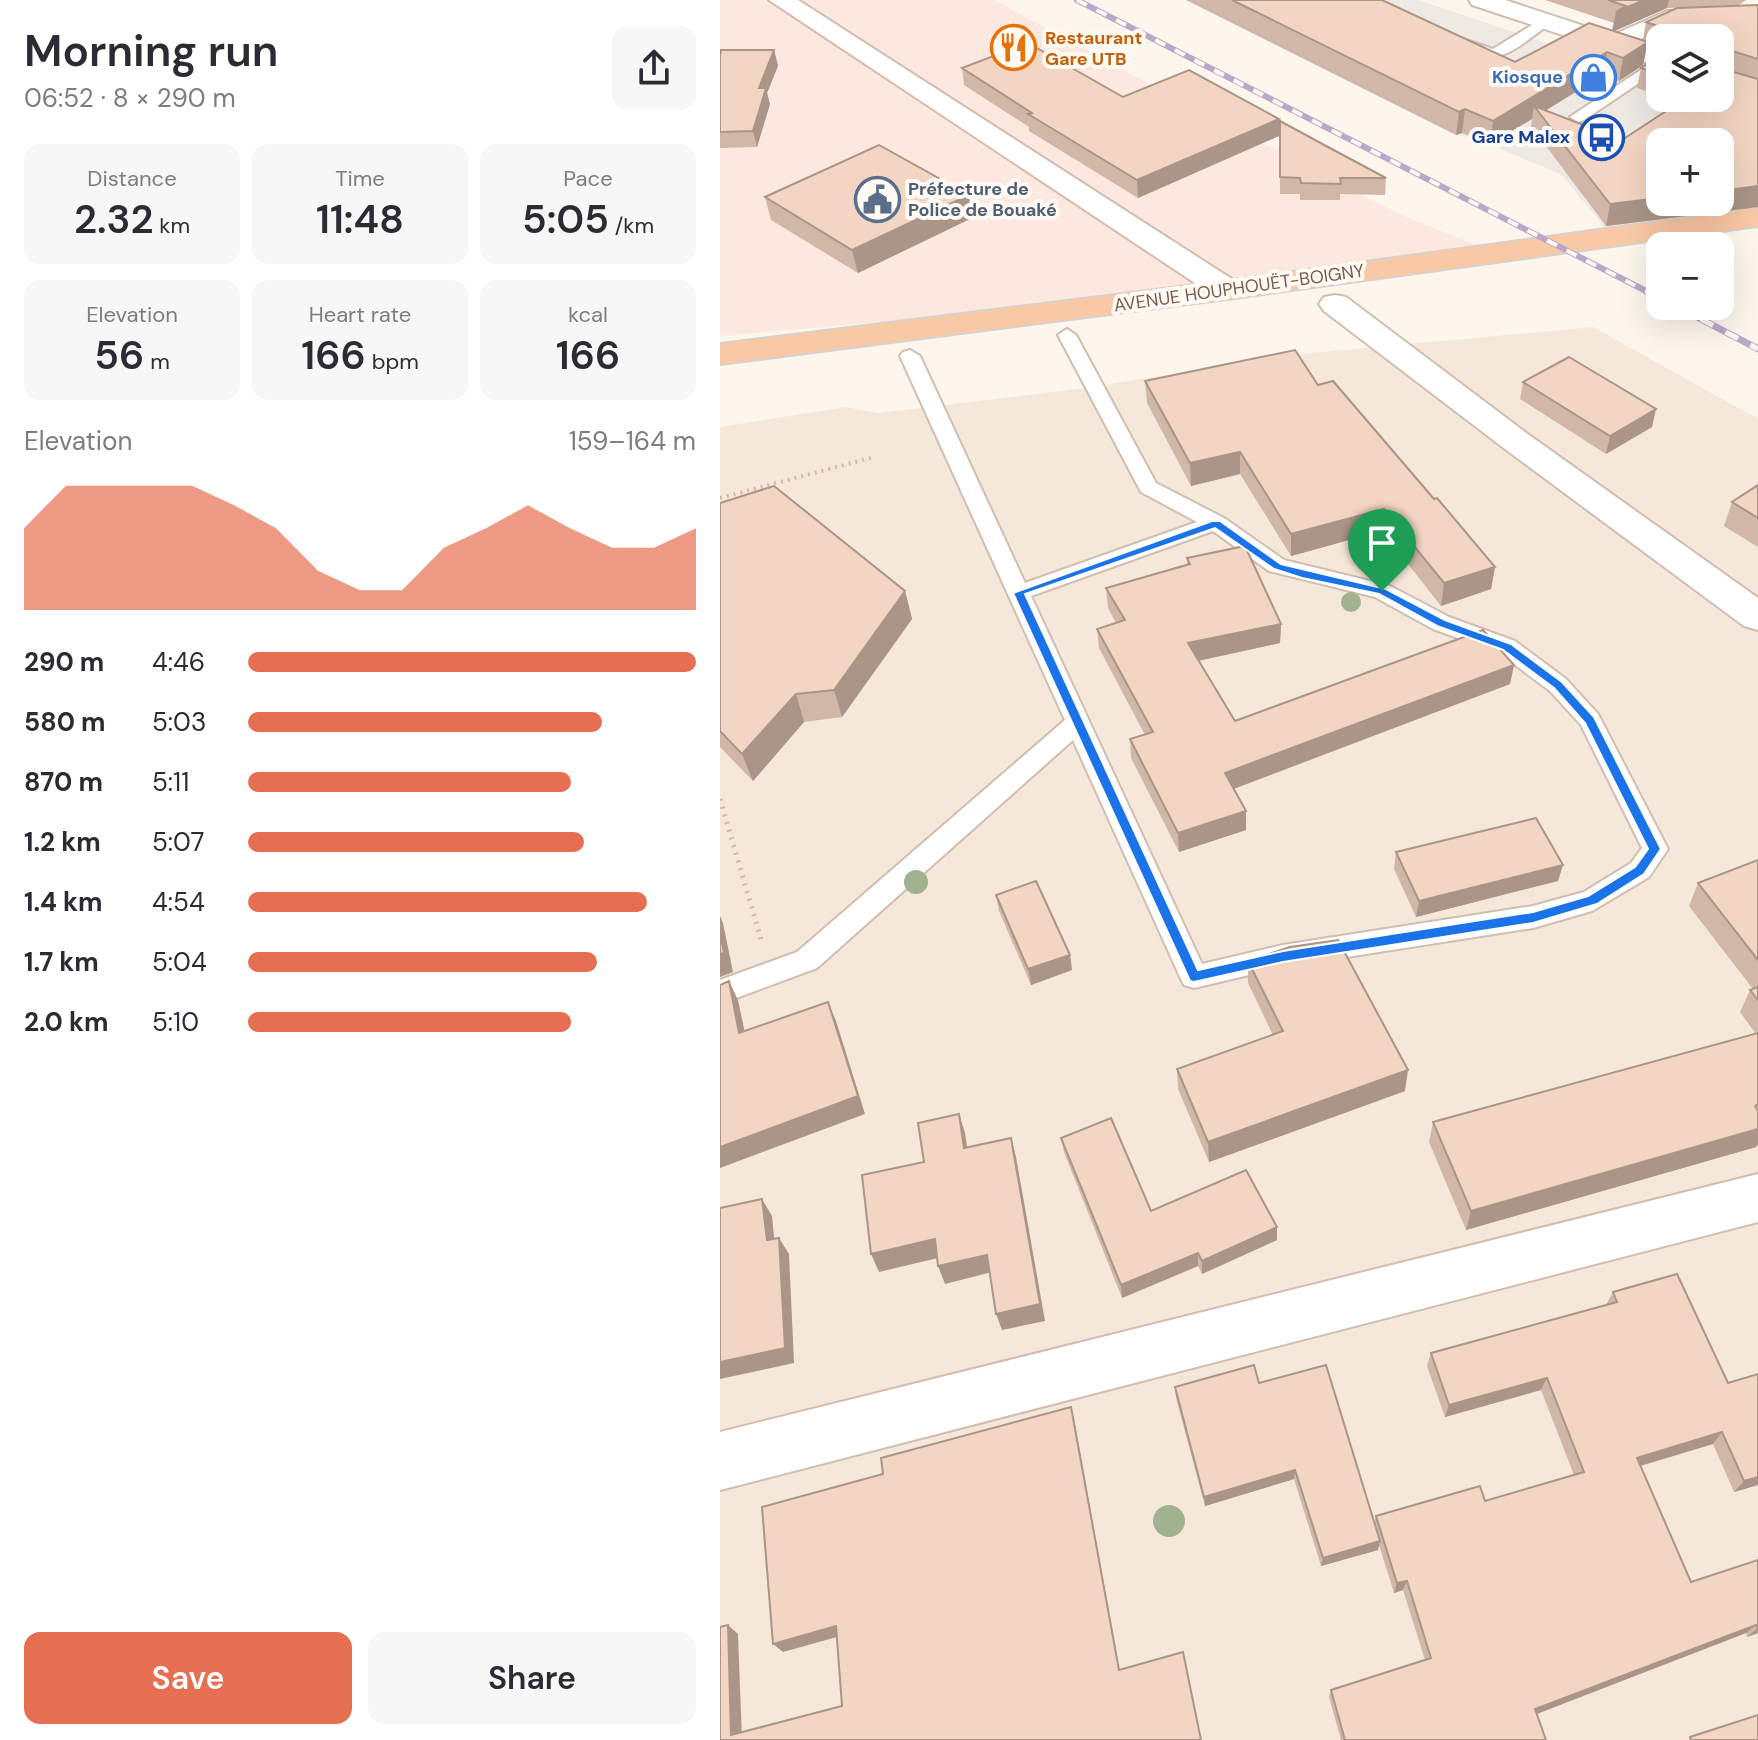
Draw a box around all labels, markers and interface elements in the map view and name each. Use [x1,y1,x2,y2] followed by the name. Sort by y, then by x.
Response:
[24,22,278,80] text: Morning run
[990,24,1038,72] restaurant icon: Restaurant Gare UTB
[1646,24,1734,320] map controls
[1646,24,1734,112] button: layers
[612,26,696,110] button: share
[1045,26,1142,71] place label: Restaurant Gare UTB
[1570,53,1618,101] shop icon: Kiosque
[1492,65,1563,89] place label: Kiosque
[24,81,236,115] text: 06:52 · 8 × 290 m
[1577,113,1625,161] bus stop icon: Gare Malex
[1471,125,1570,149] place label: Gare Malex
[1646,128,1734,216] button: +
[87,164,177,193] text: Distance
[335,164,385,193] text: Time
[563,164,613,193] text: Pace
[853,175,901,223] public building icon: Préfecture de Police de Bouaké
[908,177,1057,222] place label: Préfecture de Police de Bouaké
[74,193,154,245] text: 2.32
[316,193,404,245] text: 11:48
[522,193,609,245] text: 5:05
[154,211,190,240] text: km
[609,211,654,240] text: /km
[1646,232,1734,320] button: −
[1112,258,1366,317] street label: AVENUE HOUPHOUËT-BOIGNY
[86,300,178,329] text: Elevation
[309,300,411,329] text: Heart rate
[568,300,608,329] text: kcal
[94,329,144,381] text: 56
[301,329,366,381] text: 166
[556,329,620,381] text: 166
[144,347,170,376] text: m
[366,347,419,376] text: bpm
[24,424,132,458] text: Elevation
[569,424,696,458] text: 159–164 m
[1348,509,1416,591] pin
[1360,521,1404,565] icon: arrive
[24,645,104,679] text: 290 m
[152,645,205,679] text: 4:46
[24,705,106,739] text: 580 m
[152,705,206,739] text: 5:03
[24,765,103,799] text: 870 m
[152,765,189,799] text: 5:11
[24,825,101,859] text: 1.2 km
[152,825,204,859] text: 5:07
[24,885,103,919] text: 1.4 km
[152,885,205,919] text: 4:54
[24,945,99,979] text: 1.7 km
[152,945,207,979] text: 5:04
[24,1005,108,1039] text: 2.0 km
[152,1005,199,1039] text: 5:10
[24,1632,352,1724] button: Save
[368,1632,696,1724] button: Share

